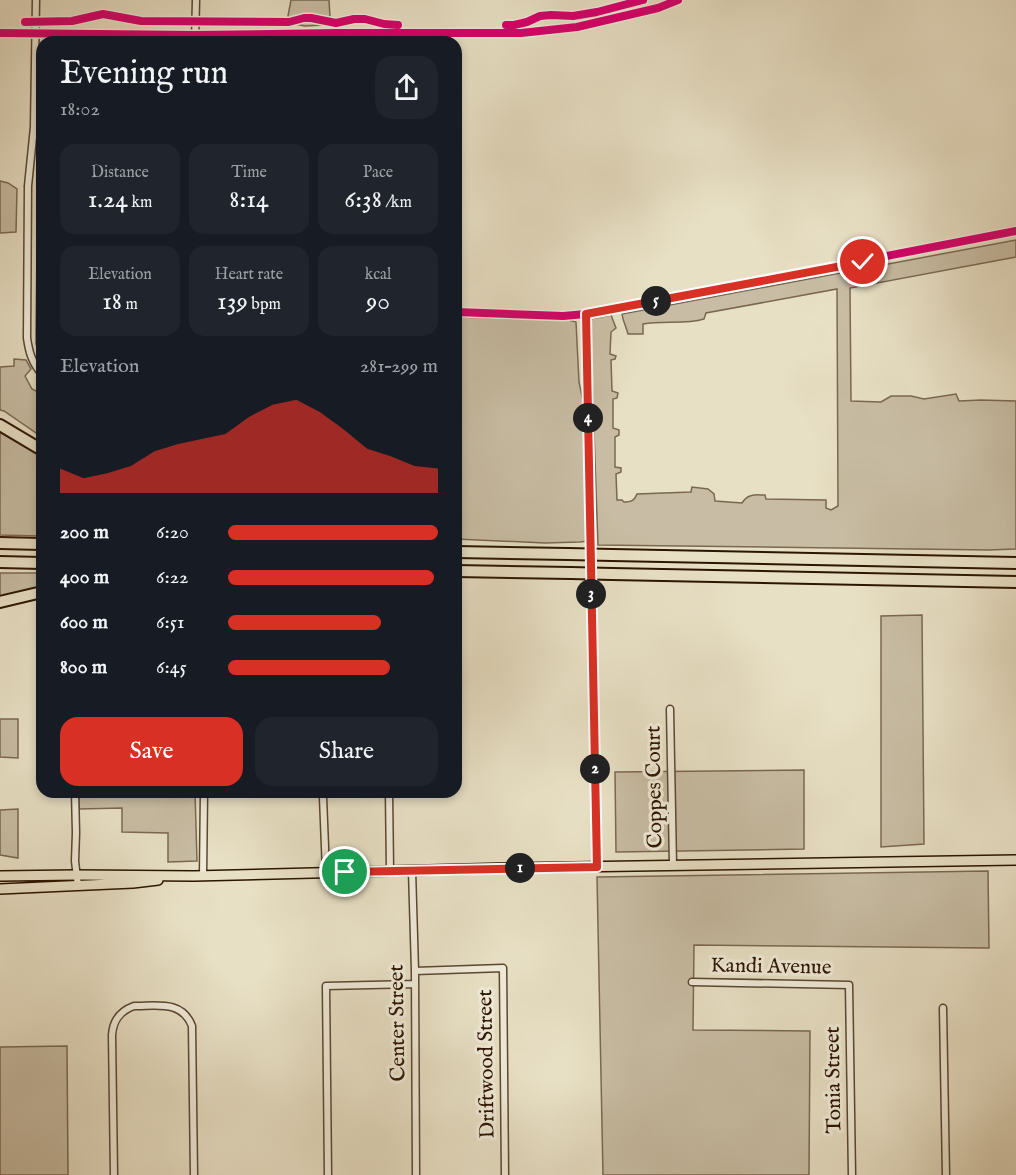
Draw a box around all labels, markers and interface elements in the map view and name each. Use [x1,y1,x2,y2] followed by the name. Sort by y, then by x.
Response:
[60,53,228,95] text: Evening run
[375,56,438,119] button: share
[60,97,100,122] text: 18:02
[91,163,149,183] text: Distance
[231,163,267,183] text: Time
[363,163,393,183] text: Pace
[88,183,128,216] text: 1.24
[229,183,269,216] text: 8:14
[344,183,382,216] text: 6:38
[128,193,152,213] text: km
[382,193,412,213] text: /km
[837,236,888,287] pin
[846,245,879,278] icon: check
[88,265,152,285] text: Elevation
[215,265,283,285] text: Heart rate
[365,265,391,285] text: kcal
[102,285,122,318] text: 18
[217,285,248,318] text: 139
[366,285,390,318] text: 90
[641,286,671,316] pin: 5
[653,291,659,311] text: 5
[122,295,138,315] text: m
[248,295,281,315] text: bpm
[60,354,139,379] text: Elevation
[360,354,438,379] text: 281–299 m
[573,403,603,433] pin: 4
[584,408,592,428] text: 4
[60,520,109,545] text: 200 m
[156,520,189,545] text: 6:20
[60,565,109,590] text: 400 m
[156,565,188,590] text: 6:22
[576,579,606,609] pin: 3
[588,584,594,604] text: 3
[60,610,108,635] text: 600 m
[156,610,184,635] text: 6:51
[60,655,107,680] text: 800 m
[156,655,187,680] text: 6:45
[60,717,243,786] button: Save
[255,717,438,786] button: Share
[640,725,670,849] street label: Coppes Court
[580,754,610,784] pin: 2
[591,759,599,779] text: 2
[319,846,370,897] pin
[505,853,535,883] pin: 1
[328,855,361,888] icon: arrive
[517,858,523,878] text: 1
[710,952,832,982] street label: Kandi Avenue
[383,964,413,1082] street label: Center Street
[472,989,502,1139] street label: Driftwood Street
[820,1026,848,1134] street label: Tonia Street

